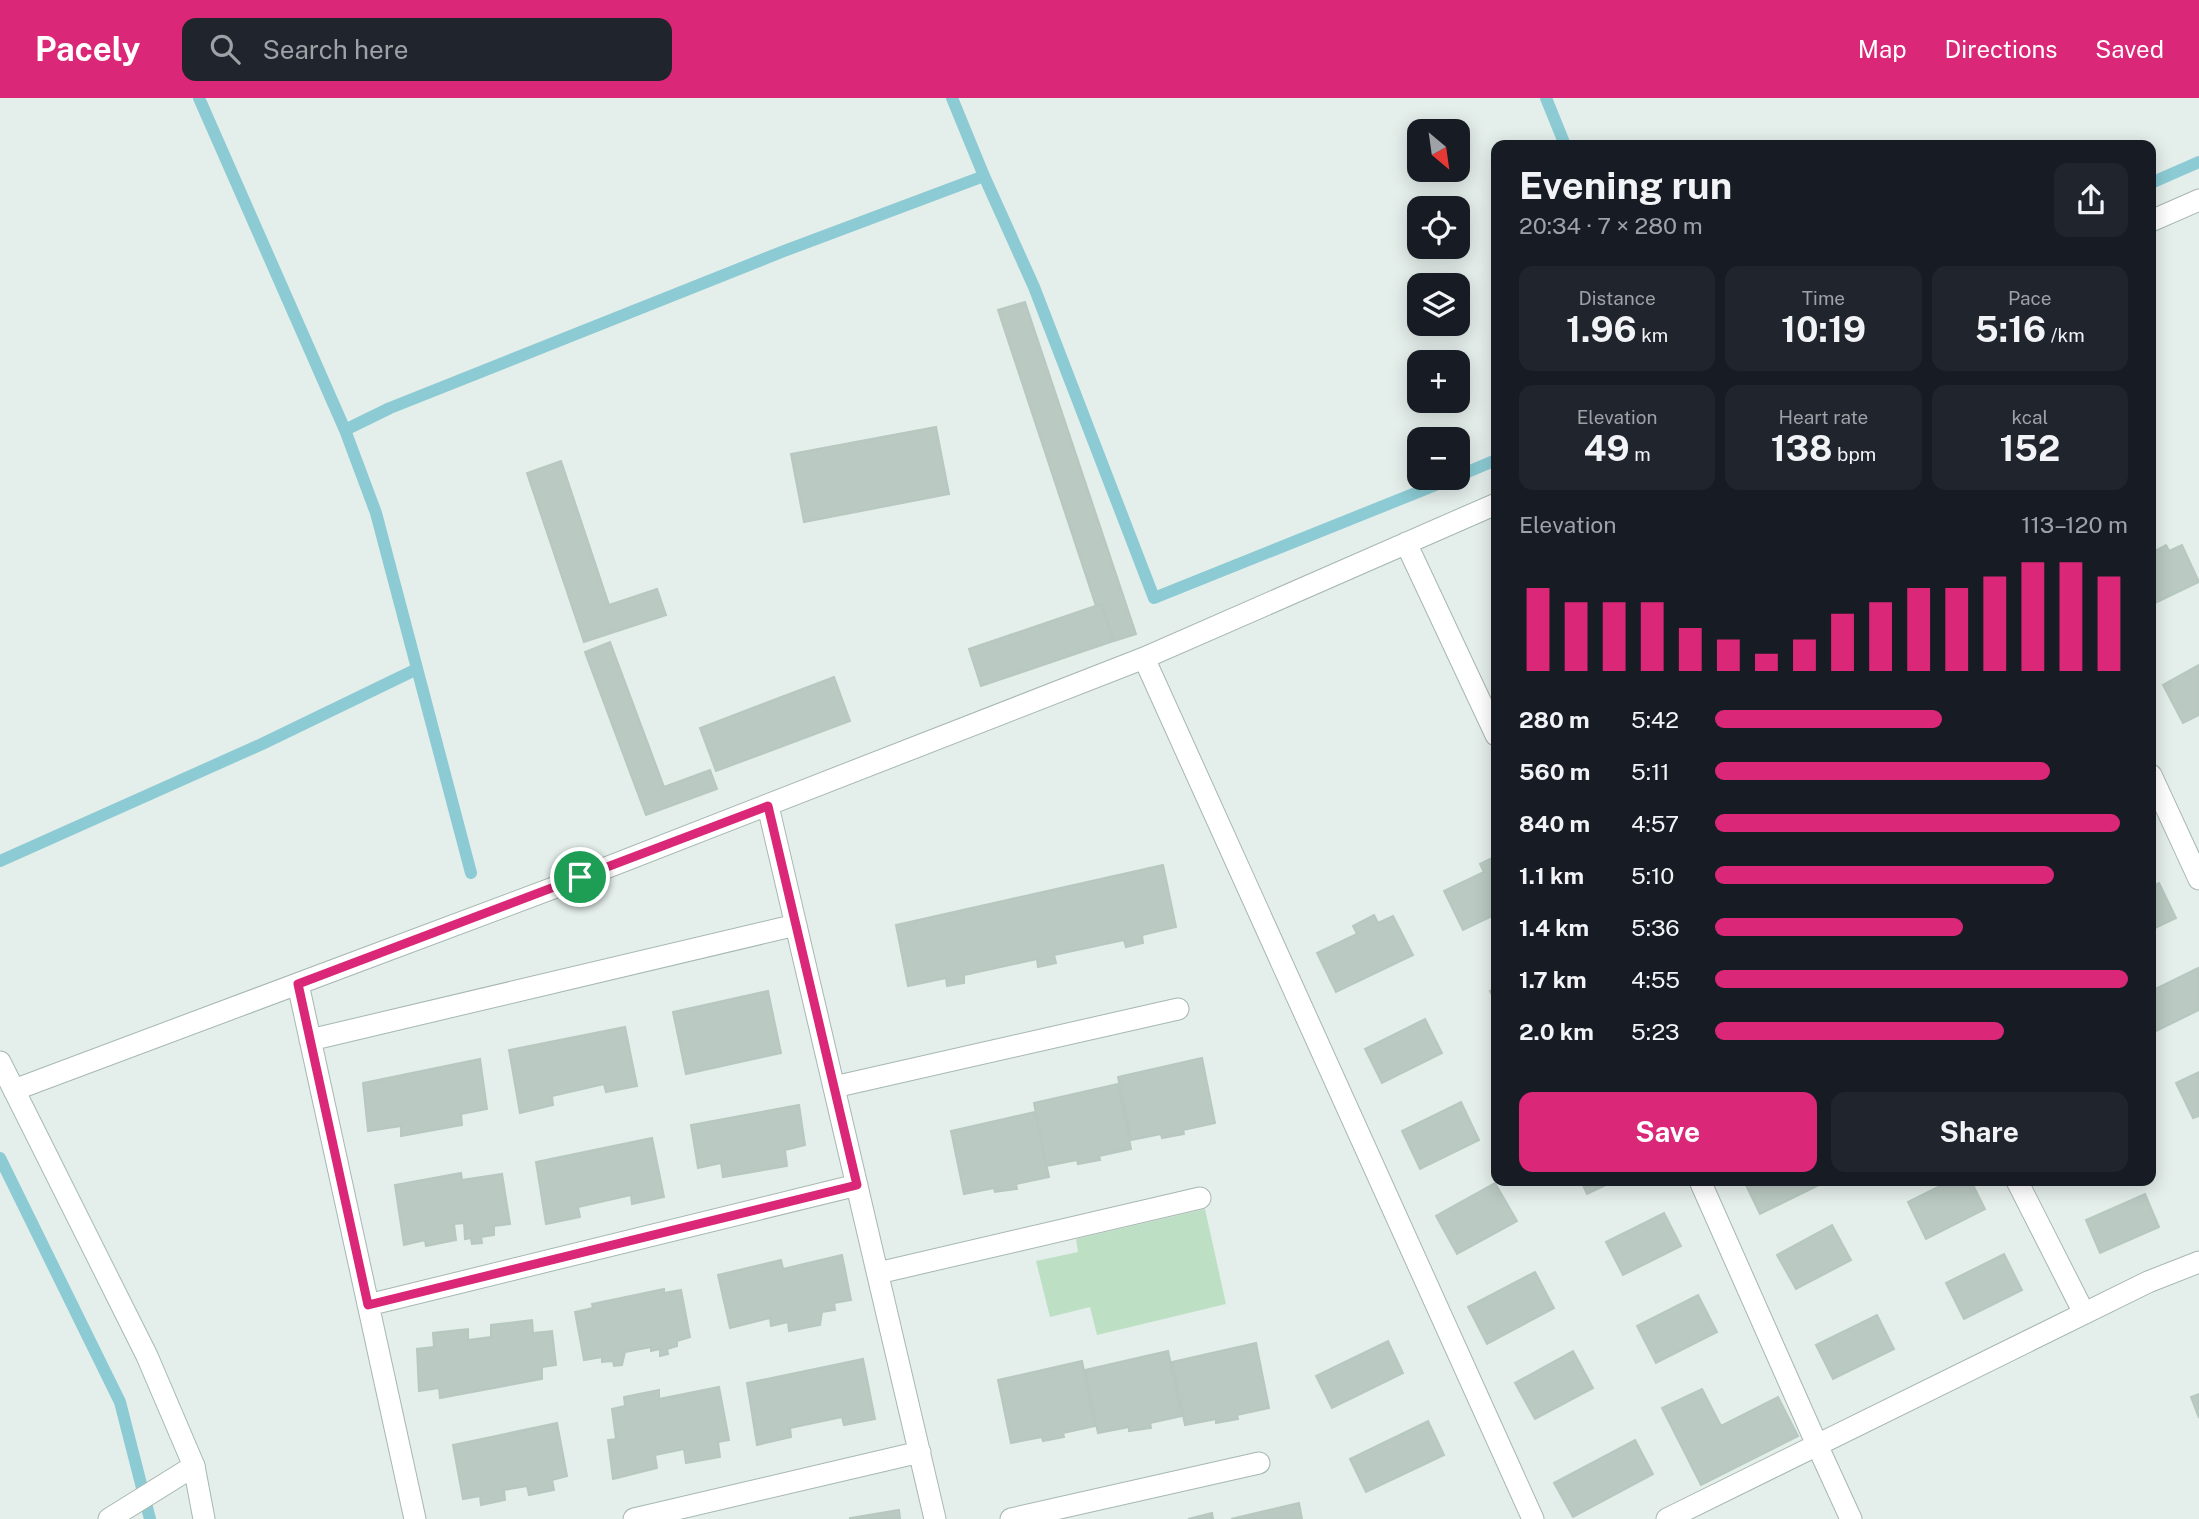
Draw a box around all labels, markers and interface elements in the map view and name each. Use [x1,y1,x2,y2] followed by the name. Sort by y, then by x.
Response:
[182,18,672,81] search box
[35,30,140,68] text: Pacely
[206,30,244,68] icon: search
[262,34,408,65] text: Search here
[1858,35,1907,63] text: Map
[1945,35,2057,63] text: Directions
[2095,35,2164,63] text: Saved
[1407,119,1470,182] north arrow
[1407,119,1470,490] map controls
[1519,163,1732,208] text: Evening run
[2054,163,2128,237] button: share
[1407,196,1470,259] button: locate
[1519,212,1703,239] text: 20:34 · 7 × 280 m
[1407,273,1470,336] button: layers
[1579,287,1656,309] text: Distance
[1802,287,1845,309] text: Time
[2008,287,2052,309] text: Pace
[1566,309,1637,350] text: 1.96
[1781,309,1866,350] text: 10:19
[1975,309,2046,350] text: 5:16
[1637,324,1668,346] text: km
[2046,324,2085,346] text: /km
[1407,350,1470,413] button: +
[1577,406,1657,428] text: Elevation
[1779,406,1868,428] text: Heart rate
[2011,406,2048,428] text: kcal
[1407,427,1470,490] button: −
[1584,428,1630,469] text: 49
[1771,428,1832,469] text: 138
[1999,428,2060,469] text: 152
[1630,443,1651,465] text: m
[1832,443,1876,465] text: bpm
[1519,511,1617,538] text: Elevation
[2021,511,2128,538] text: 113–120 m
[1519,706,1590,733] text: 280 m
[1631,706,1679,733] text: 5:42
[1519,758,1590,785] text: 560 m
[1631,758,1670,785] text: 5:11
[1519,810,1590,837] text: 840 m
[1631,810,1679,837] text: 4:57
[550,847,610,907] pin
[561,858,599,896] icon: arrive
[1519,862,1584,889] text: 1.1 km
[1631,862,1674,889] text: 5:10
[1519,914,1589,941] text: 1.4 km
[1631,914,1680,941] text: 5:36
[1519,966,1587,993] text: 1.7 km
[1631,966,1680,993] text: 4:55
[1519,1018,1594,1045] text: 2.0 km
[1631,1018,1680,1045] text: 5:23
[1519,1092,1817,1172] button: Save
[1831,1092,2128,1172] button: Share

